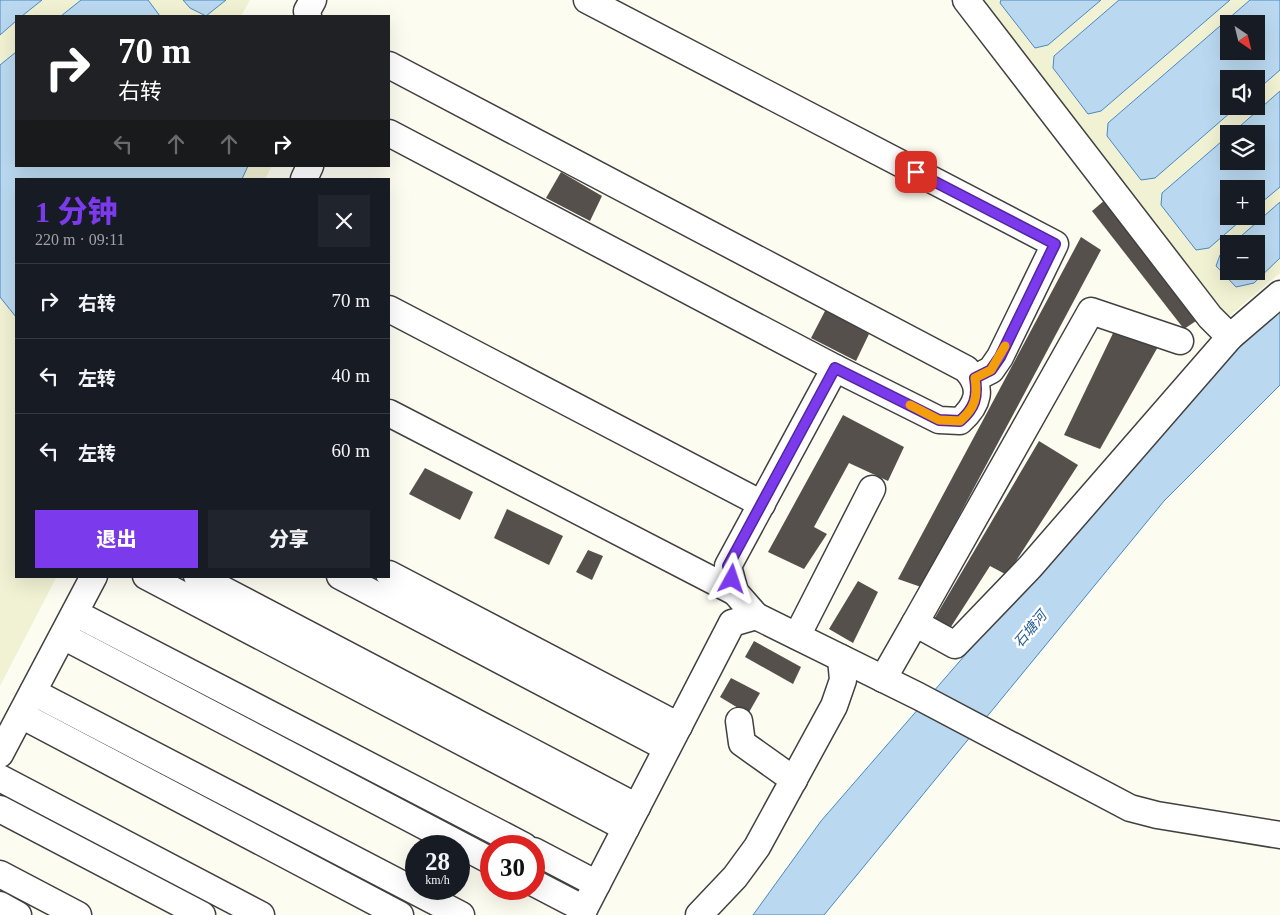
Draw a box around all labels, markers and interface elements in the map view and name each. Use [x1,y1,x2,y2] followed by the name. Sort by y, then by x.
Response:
[1220,15,1265,60] north arrow
[1220,15,1265,280] map controls
[118,32,191,71] text: 70 m
[35,35,100,100] icon: right
[1220,70,1265,115] button: sound
[118,79,162,104] text: 右转
[1220,125,1265,170] button: layers
[109,130,137,158] icon: left
[162,130,190,158] icon: ahead
[215,130,243,158] icon: ahead
[268,130,296,158] icon: right
[895,151,937,193] pin
[902,158,930,186] icon: arrive
[1220,180,1265,225] button: +
[35,195,118,228] text: 1 分钟
[318,195,370,247] button: close
[35,231,125,248] text: 220 m · 09:11
[1220,235,1265,280] button: −
[35,287,63,315] icon: right
[331,290,370,311] text: 70 m
[78,293,116,314] text: 右转
[35,362,63,390] icon: left
[331,365,370,386] text: 40 m
[78,368,116,389] text: 左转
[35,437,63,465] icon: left
[331,440,370,461] text: 60 m
[78,443,116,464] text: 左转
[35,510,198,568] button: 退出
[208,510,370,568] button: 分享
[705,552,757,604] position arrow
[1011,606,1052,650] water label: 石塘河
[480,835,545,900] speed limit sign: 30
[425,848,450,875] text: 28
[425,873,450,887] text: km/h

